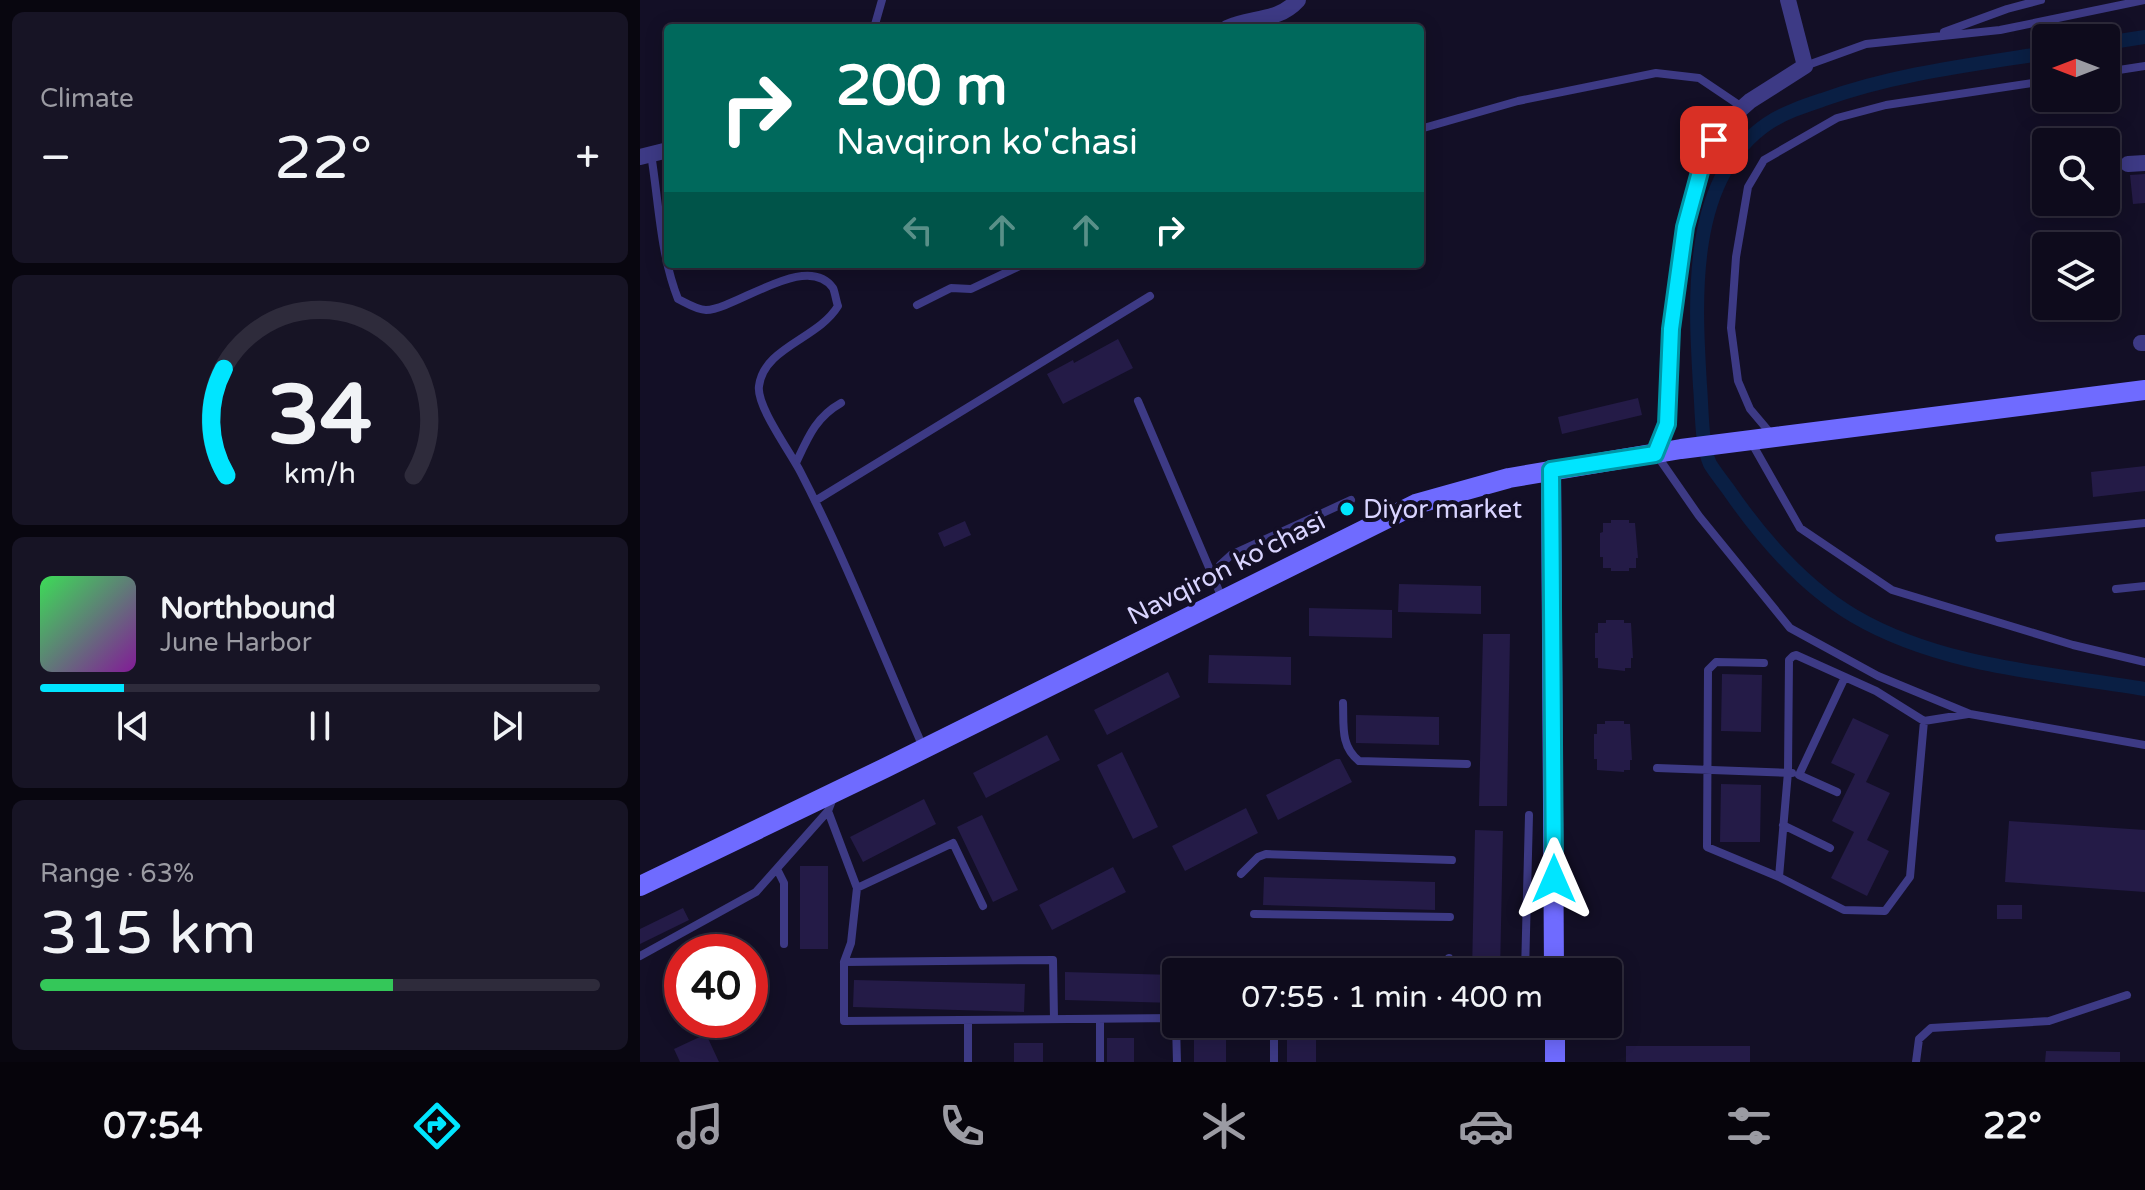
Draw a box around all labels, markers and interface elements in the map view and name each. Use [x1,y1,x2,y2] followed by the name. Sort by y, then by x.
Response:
[2032,24,2120,112] north arrow
[2032,24,2120,320] map controls
[836,53,1007,120] text: 200 m
[704,56,808,160] icon: right
[40,83,134,114] text: Climate
[1680,106,1748,174] pin
[1692,118,1736,162] icon: arrive
[836,121,1138,164] text: Navqiron ko'chasi
[274,123,372,195] text: 22°
[2032,128,2120,216] button: search
[40,132,71,185] text: −
[575,132,600,185] text: +
[896,208,940,252] icon: left
[980,208,1024,252] icon: ahead
[1064,208,1108,252] icon: ahead
[1148,208,1192,252] icon: right
[2032,232,2120,320] button: layers
[268,365,372,465] text: 34
[284,457,356,491] text: km/h
[1363,494,1522,525] place label: Diyor market
[1338,500,1356,518] marker: Diyor market
[1122,505,1330,632] street label: Navqiron ko'chasi
[160,590,336,627] text: Northbound
[160,627,312,658] text: June Harbor
[111,704,155,748] icon: previous
[298,704,342,748] icon: pause
[485,704,529,748] icon: next
[1512,837,1596,921] position arrow
[40,858,194,889] text: Range · 63%
[40,898,256,970] text: 315 km
[664,934,768,1038] speed limit sign: 40
[1241,979,1543,1016] text: 07:55 · 1 min · 400 m
[409,1098,465,1154] icon: directions
[672,1098,728,1154] icon: music
[934,1098,990,1154] icon: phone
[1196,1098,1252,1154] icon: climate
[1458,1098,1514,1154] icon: car
[1721,1098,1777,1154] icon: filters
[103,1105,203,1148] text: 07:54
[1983,1105,2042,1148] text: 22°

